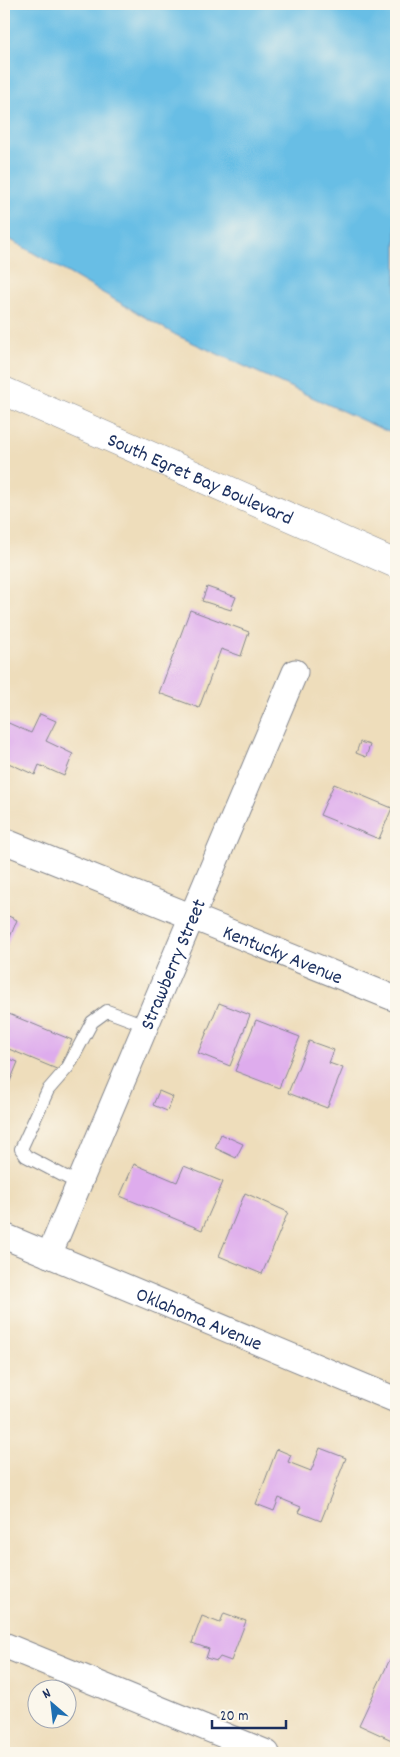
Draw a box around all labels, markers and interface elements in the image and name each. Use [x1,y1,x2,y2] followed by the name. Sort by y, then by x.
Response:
[102,427,297,534] street label: South Egret Bay Boulevard
[135,895,215,1035] street label: Strawberry Street
[218,920,346,993] street label: Kentucky Avenue
[131,1282,266,1360] street label: Oklahoma Avenue
[28,1680,78,1730] north arrow
[39,1684,55,1705] text: N
[212,1697,286,1729] scale bar
[220,1706,248,1728] text: 20 m

